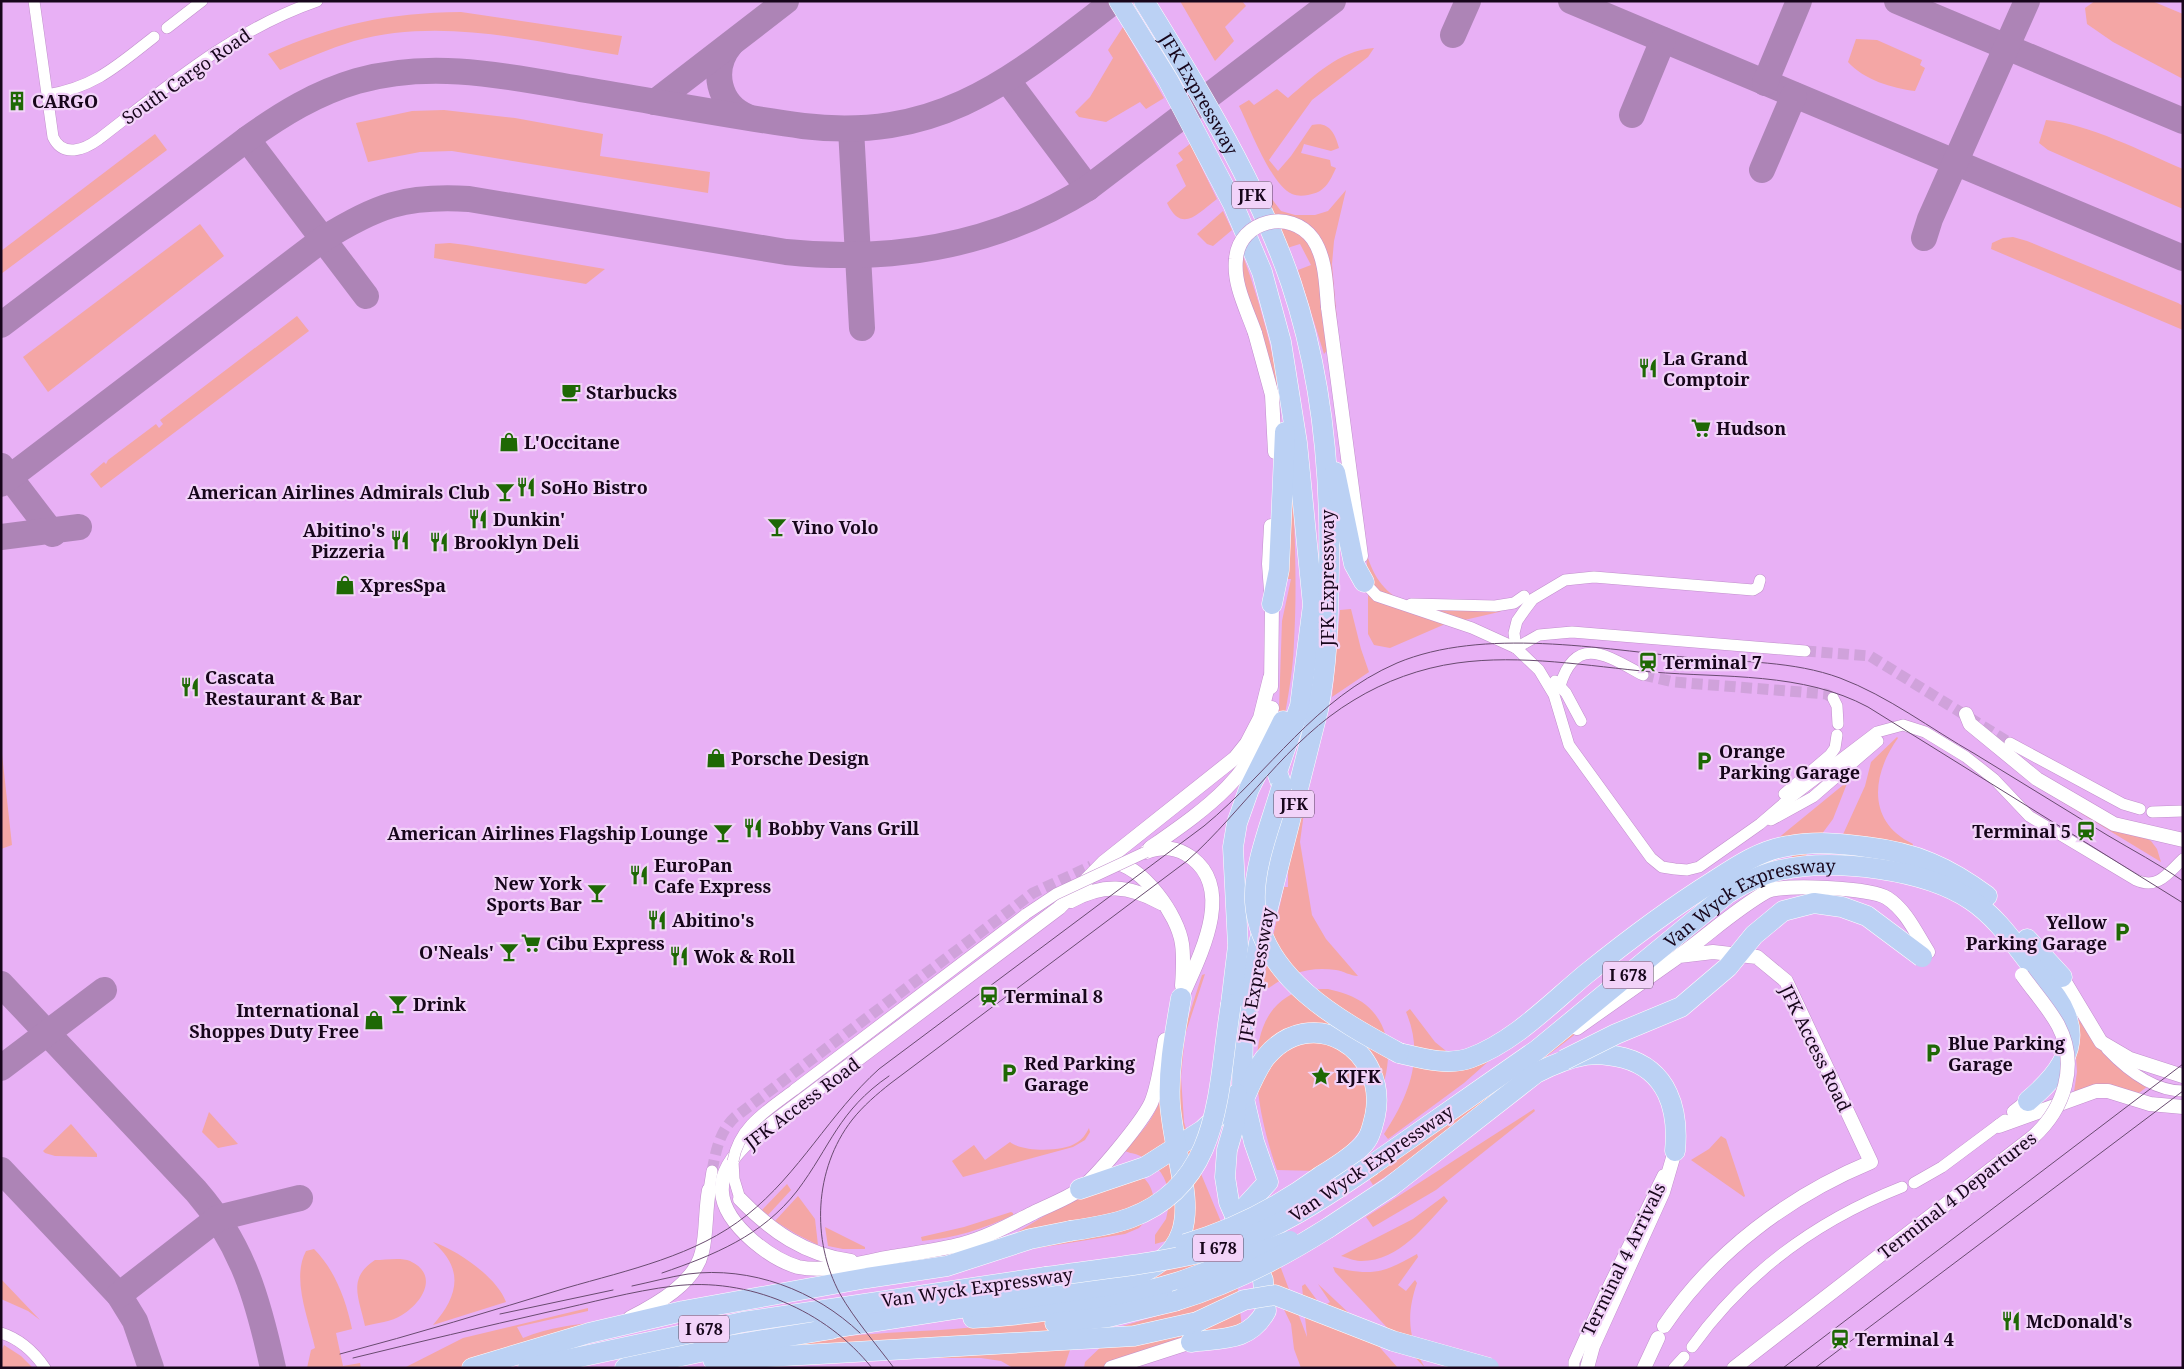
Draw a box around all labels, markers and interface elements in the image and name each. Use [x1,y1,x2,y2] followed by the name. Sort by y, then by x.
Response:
[117,23,255,129] street label: South Cargo Road
[1154,27,1244,160] street label: JFK Expressway
[32,89,98,113] place label: CARGO
[6,90,28,112] building icon: CARGO
[1232,182,1272,208] road number: JFK
[1663,346,1750,391] place label: La Grand Comptoir
[1637,357,1659,379] restaurant icon: La Grand Comptoir
[586,380,678,404] place label: Starbucks
[560,381,582,403] cafe icon: Starbucks
[1716,416,1786,440] place label: Hudson
[1690,417,1712,439] supermarket icon: Hudson
[524,430,620,454] place label: L'Occitane
[498,431,520,453] shop icon: L'Occitane
[541,475,648,499] place label: SoHo Bistro
[515,476,537,498] restaurant icon: SoHo Bistro
[188,480,490,504] place label: American Airlines Admirals Club
[494,481,516,503] bar icon: American Airlines Admirals Club
[493,507,565,531] place label: Dunkin'
[467,508,489,530] restaurant icon: Dunkin'
[1315,509,1339,647] street label: JFK Expressway
[792,515,879,539] place label: Vino Volo
[766,516,788,538] bar icon: Vino Volo
[303,518,385,563] place label: Abitino's Pizzeria
[389,529,411,551] restaurant icon: Abitino's Pizzeria
[454,530,580,554] place label: Brooklyn Deli
[428,531,450,553] restaurant icon: Brooklyn Deli
[360,573,446,597] place label: XpresSpa
[334,574,356,596] shop icon: XpresSpa
[1663,650,1762,674] place label: Terminal 7
[1637,651,1659,673] station icon: Terminal 7
[205,665,363,710] place label: Cascata Restaurant & Bar
[179,676,201,698] restaurant icon: Cascata Restaurant & Bar
[1719,739,1860,784] place label: Orange Parking Garage
[731,746,869,770] place label: Porsche Design
[705,747,727,769] shop icon: Porsche Design
[1693,750,1715,772] parking icon: Orange Parking Garage
[1274,791,1314,818] road number: JFK
[768,816,920,840] place label: Bobby Vans Grill
[742,817,764,839] restaurant icon: Bobby Vans Grill
[1972,819,2071,843] place label: Terminal 5
[2075,820,2097,842] station icon: Terminal 5
[387,821,708,845] place label: American Airlines Flagship Lounge
[712,822,734,844] bar icon: American Airlines Flagship Lounge
[654,853,772,898] place label: EuroPan Cafe Express
[1659,853,1837,953] street label: Van Wyck Expressway
[628,864,650,886] restaurant icon: EuroPan Cafe Express
[487,871,583,916] place label: New York Sports Bar
[586,882,608,904] bar icon: New York Sports Bar
[1232,905,1280,1045] street label: JFK Expressway
[672,908,754,932] place label: Abitino's
[646,909,668,931] restaurant icon: Abitino's
[1966,910,2108,955] place label: Yellow Parking Garage
[2111,921,2133,943] parking icon: Yellow Parking Garage
[546,931,665,955] place label: Cibu Express
[520,932,542,954] supermarket icon: Cibu Express
[419,940,494,964] place label: O'Neals'
[498,941,520,963] bar icon: O'Neals'
[694,944,796,968] place label: Wok & Roll
[668,945,690,967] restaurant icon: Wok & Roll
[1603,962,1653,988] road number: I 678
[1774,980,1857,1115] street label: JFK Access Road
[1004,984,1103,1008] place label: Terminal 8
[978,985,1000,1007] station icon: Terminal 8
[413,992,467,1016] place label: Drink
[387,993,409,1015] bar icon: Drink
[189,998,360,1043] place label: International Shoppes Duty Free
[363,1009,385,1031] shop icon: International Shoppes Duty Free
[1948,1031,2066,1076] place label: Blue Parking Garage
[1922,1042,1944,1064] parking icon: Blue Parking Garage
[1024,1051,1136,1096] place label: Red Parking Garage
[739,1052,864,1155] street label: JFK Access Road
[998,1062,1020,1084] parking icon: Red Parking Garage
[1336,1064,1382,1088] place label: KJFK
[1310,1065,1332,1087] place icon: KJFK
[1284,1099,1458,1227] street label: Van Wyck Expressway
[1873,1126,2041,1264] street label: Terminal 4 Departures
[1576,1179,1670,1339] street label: Terminal 4 Arrivals
[1193,1234,1243,1262] road number: I 678
[880,1262,1075,1312] street label: Van Wyck Expressway
[2026,1309,2133,1333] place label: McDonald's
[2000,1310,2022,1332] restaurant icon: McDonald's
[679,1316,729,1342] road number: I 678
[1855,1327,1954,1351] place label: Terminal 4
[1829,1328,1851,1350] station icon: Terminal 4

